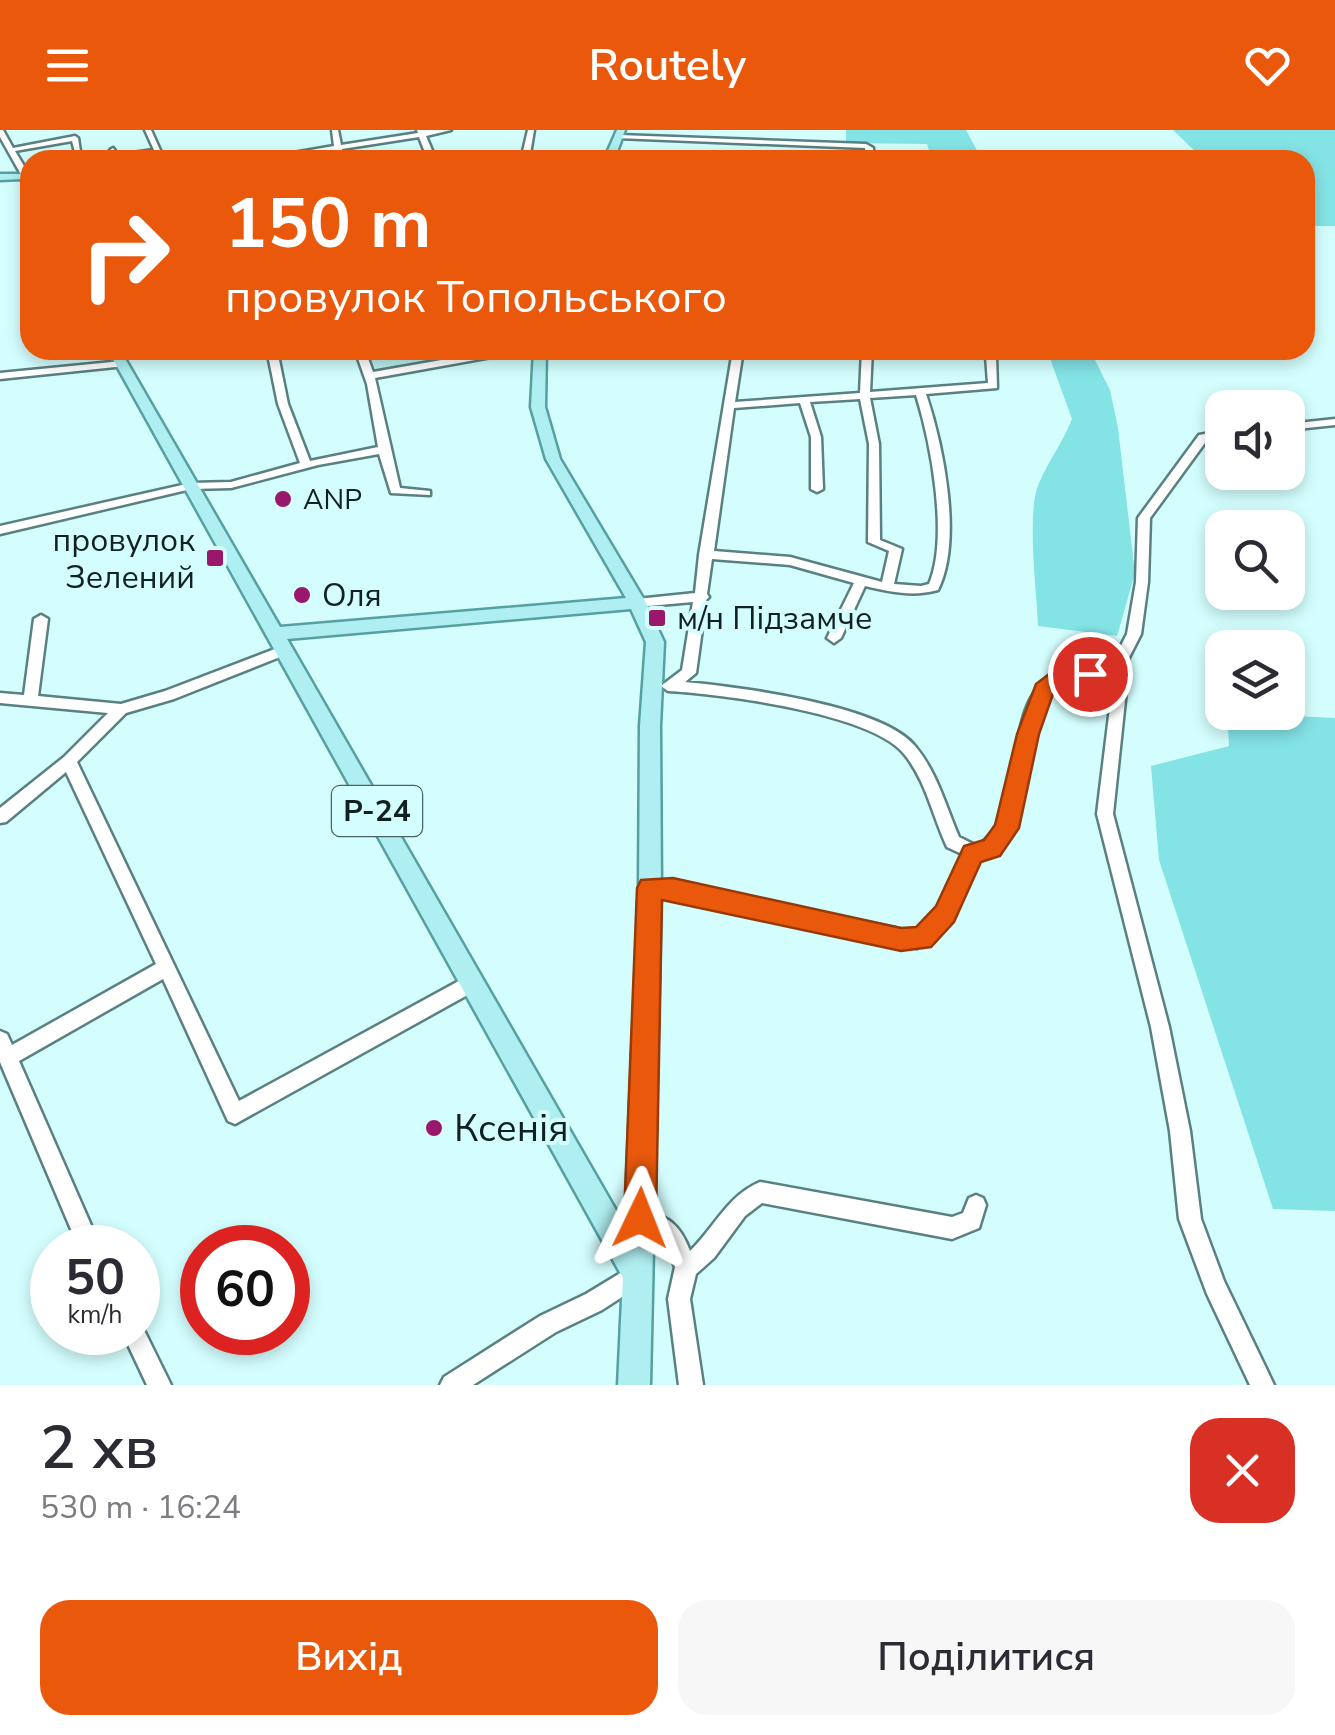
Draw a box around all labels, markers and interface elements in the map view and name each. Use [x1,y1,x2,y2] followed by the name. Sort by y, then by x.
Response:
[589,35,746,96] text: Routely
[40,38,95,93] icon: menu
[1240,38,1295,93] icon: heart
[225,176,431,272] text: 150 m
[60,190,190,320] icon: right
[225,267,727,328] text: провулок Топольського
[1205,390,1305,730] map controls
[1205,390,1305,490] button: sound
[303,481,362,519] place label: ANP
[272,488,294,510] marker: ANP
[1205,510,1305,610] button: search
[53,519,195,599] place label: провулок Зелений
[204,547,226,569] marker: провулок Зелений
[322,574,382,617] place label: Оля
[291,584,313,606] marker: Оля
[677,597,872,640] place label: м/н Підзамче
[646,607,668,629] marker: м/н Підзамче
[1205,630,1305,730] button: layers
[1048,632,1133,717] pin
[1063,647,1118,702] icon: arrive
[332,786,422,836] road number: Р-24
[454,1103,569,1154] place label: Ксенія
[423,1117,445,1139] marker: Ксенія
[588,1166,692,1270] position arrow
[180,1225,310,1355] speed limit sign: 60
[65,1243,125,1312] text: 50
[67,1298,123,1332] text: km/h
[40,1407,158,1489] text: 2 хв
[1190,1418,1295,1523] button: close
[40,1486,241,1529] text: 530 m · 16:24
[40,1600,658,1715] button: Вихід
[678,1600,1295,1715] button: Поділитися

